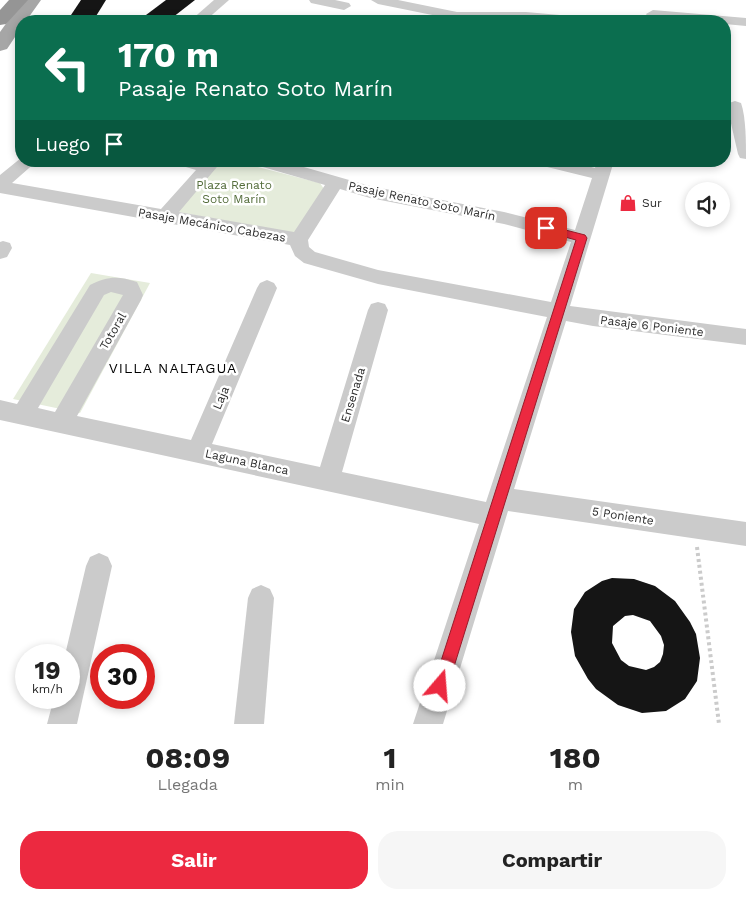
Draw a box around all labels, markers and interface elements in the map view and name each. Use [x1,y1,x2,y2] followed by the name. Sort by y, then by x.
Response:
[118,34,219,76] text: 170 m
[35,35,100,100] icon: left
[118,76,393,101] text: Pasaje Renato Soto Marín
[100,130,128,158] icon: arrive
[35,133,90,156] text: Luego
[196,178,272,206] park label: Plaza Renato Soto Marín
[347,179,497,223] street label: Pasaje Renato Soto Marín
[685,182,730,227] map controls
[685,182,730,227] button: sound
[618,193,638,213] shop icon: Sur
[642,196,662,210] place label: Sur
[137,205,287,245] street label: Pasaje Mecánico Cabezas
[525,207,567,249] pin
[532,214,560,242] icon: arrive
[97,310,129,352] street label: Totoral
[599,313,705,339] street label: Pasaje 6 Poniente
[109,360,237,376] district label: VILLA NALTAGUA
[338,366,368,424] street label: Ensenada
[210,384,232,412] street label: Laja
[204,446,290,478] street label: Laguna Blanca
[591,504,655,528] street label: 5 Poniente
[90,644,155,709] speed limit sign: 30
[34,656,61,685] text: 19
[413,659,465,711] position arrow
[32,682,63,696] text: km/h
[145,740,230,775] text: 08:09
[383,740,396,775] text: 1
[550,740,601,775] text: 180
[157,775,218,794] text: Llegada
[375,775,405,794] text: min
[568,775,583,794] text: m
[20,831,368,889] button: Salir
[378,831,726,889] button: Compartir

